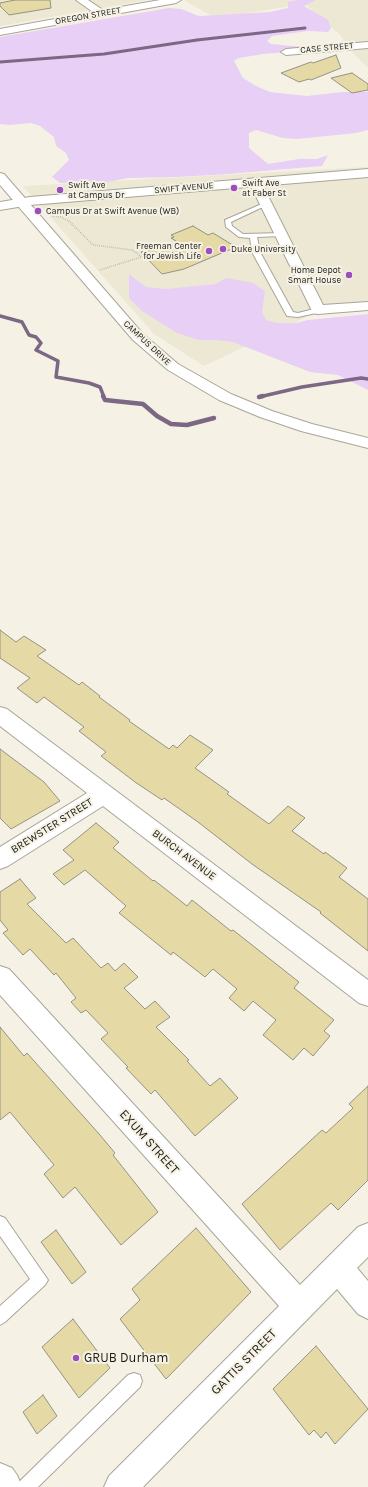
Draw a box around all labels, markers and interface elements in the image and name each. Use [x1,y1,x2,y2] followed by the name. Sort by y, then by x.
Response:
[54,5,122,27] street label: OREGON STREET
[300,40,354,56] street label: CASE STREET
[242,178,286,199] place label: Swift Ave at Faber St
[68,180,124,201] place label: Swift Ave at Campus Dr
[154,180,214,196] street label: SWIFT AVENUE
[229,183,239,193] marker: Swift Ave at Faber St
[55,185,65,195] marker: Swift Ave at Campus Dr
[33,206,43,216] marker: Campus Dr at Swift Avenue (WB)
[46,206,179,216] place label: Campus Dr at Swift Avenue (WB)
[136,241,201,262] place label: Freeman Center for Jewish Life
[218,244,228,254] marker: Duke University
[231,244,296,254] place label: Duke University
[204,246,214,256] marker: Freeman Center for Jewish Life
[288,265,341,286] place label: Home Depot Smart House
[344,270,354,280] marker: Home Depot Smart House
[121,318,173,368] street label: CAMPUS DRIVE
[9,795,95,857] street label: BREWSTER STREET
[149,827,219,883] street label: BURCH AVENUE
[116,1106,182,1178] street label: EXUM STREET
[208,1326,280,1398] street label: GATTIS STREET
[84,1350,168,1366] place label: GRUB Durham
[71,1353,81,1363] marker: GRUB Durham

